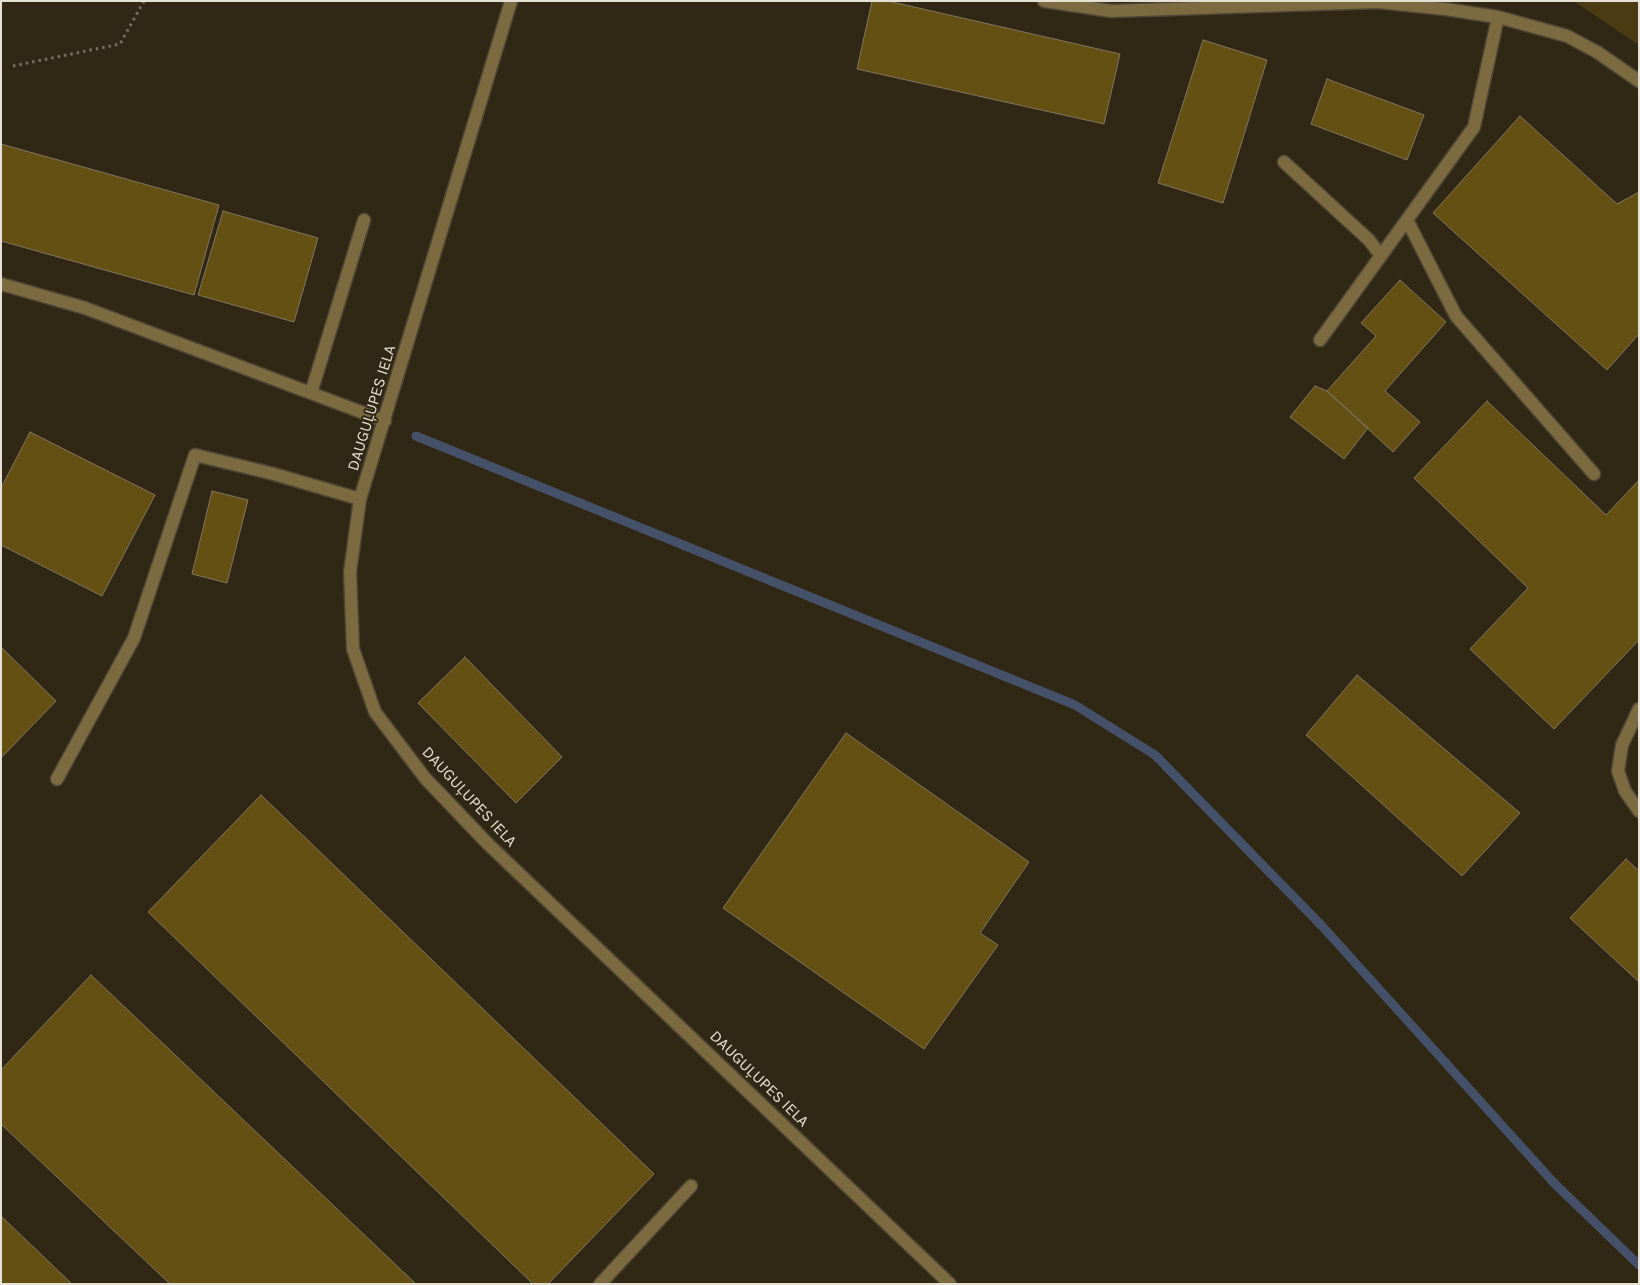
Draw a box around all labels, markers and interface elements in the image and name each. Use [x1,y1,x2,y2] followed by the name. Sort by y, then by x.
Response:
[344,343,400,473] street label: DAUGUĻUPES IELA
[418,743,520,851] street label: DAUGUĻUPES IELA
[705,1027,813,1131] street label: DAUGUĻUPES IELA

